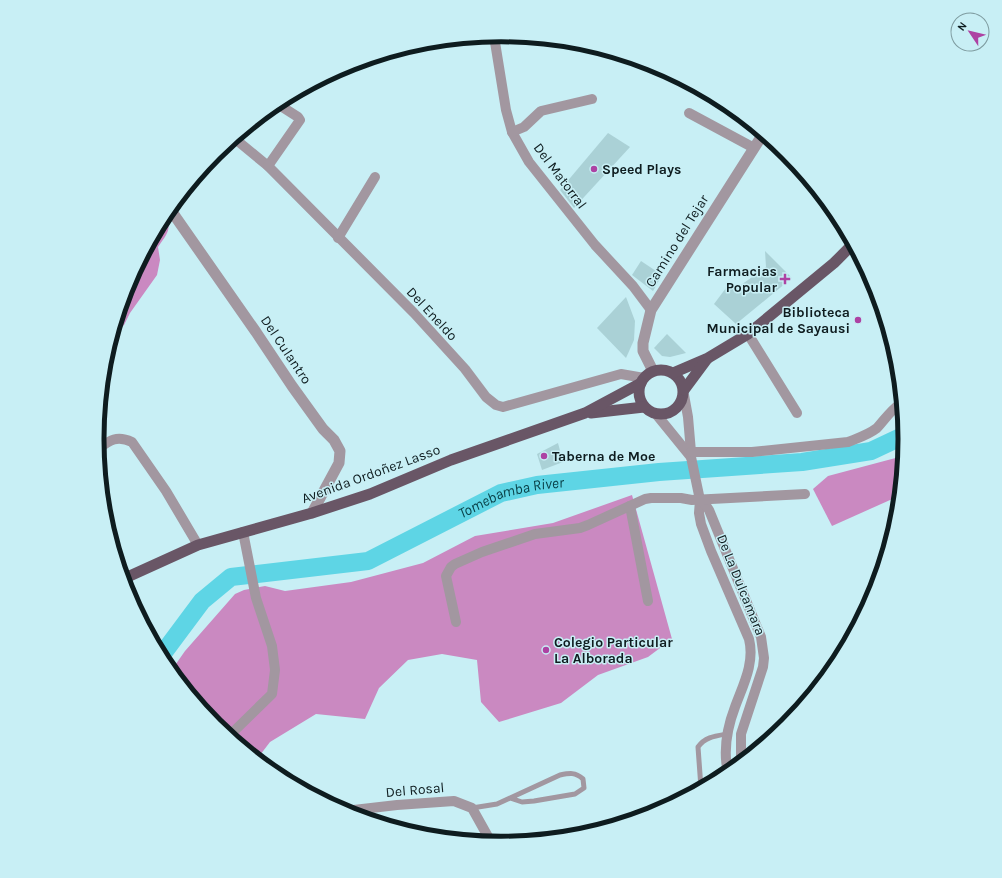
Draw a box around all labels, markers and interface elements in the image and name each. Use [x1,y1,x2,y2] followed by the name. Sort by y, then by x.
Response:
[950,12,990,52] north arrow
[955,20,970,34] text: N
[530,140,590,212] street label: Del Matorral
[602,161,681,178] place label: Speed Plays
[589,164,599,174] marker: Speed Plays
[642,191,713,290] street label: Camino del Tejar
[707,263,777,296] place label: Farmacias Popular
[780,274,790,284] marker: Farmacias Popular
[403,284,461,344] street label: Del Eneldo
[706,304,850,337] place label: Biblioteca Municipal de Sayausi
[257,313,315,387] street label: Del Culantro
[853,315,863,325] marker: Biblioteca Municipal de Sayausi
[299,441,443,507] street label: Avenida Ordoñez Lasso
[552,448,655,465] place label: Taberna de Moe
[539,451,549,461] marker: Taberna de Moe
[455,473,566,522] water label: Tomebamba River
[713,532,769,638] street label: De La Dulcamara
[554,634,673,667] place label: Colegio Particular La Alborada
[541,645,551,655] marker: Colegio Particular La Alborada
[385,779,445,801] street label: Del Rosal

